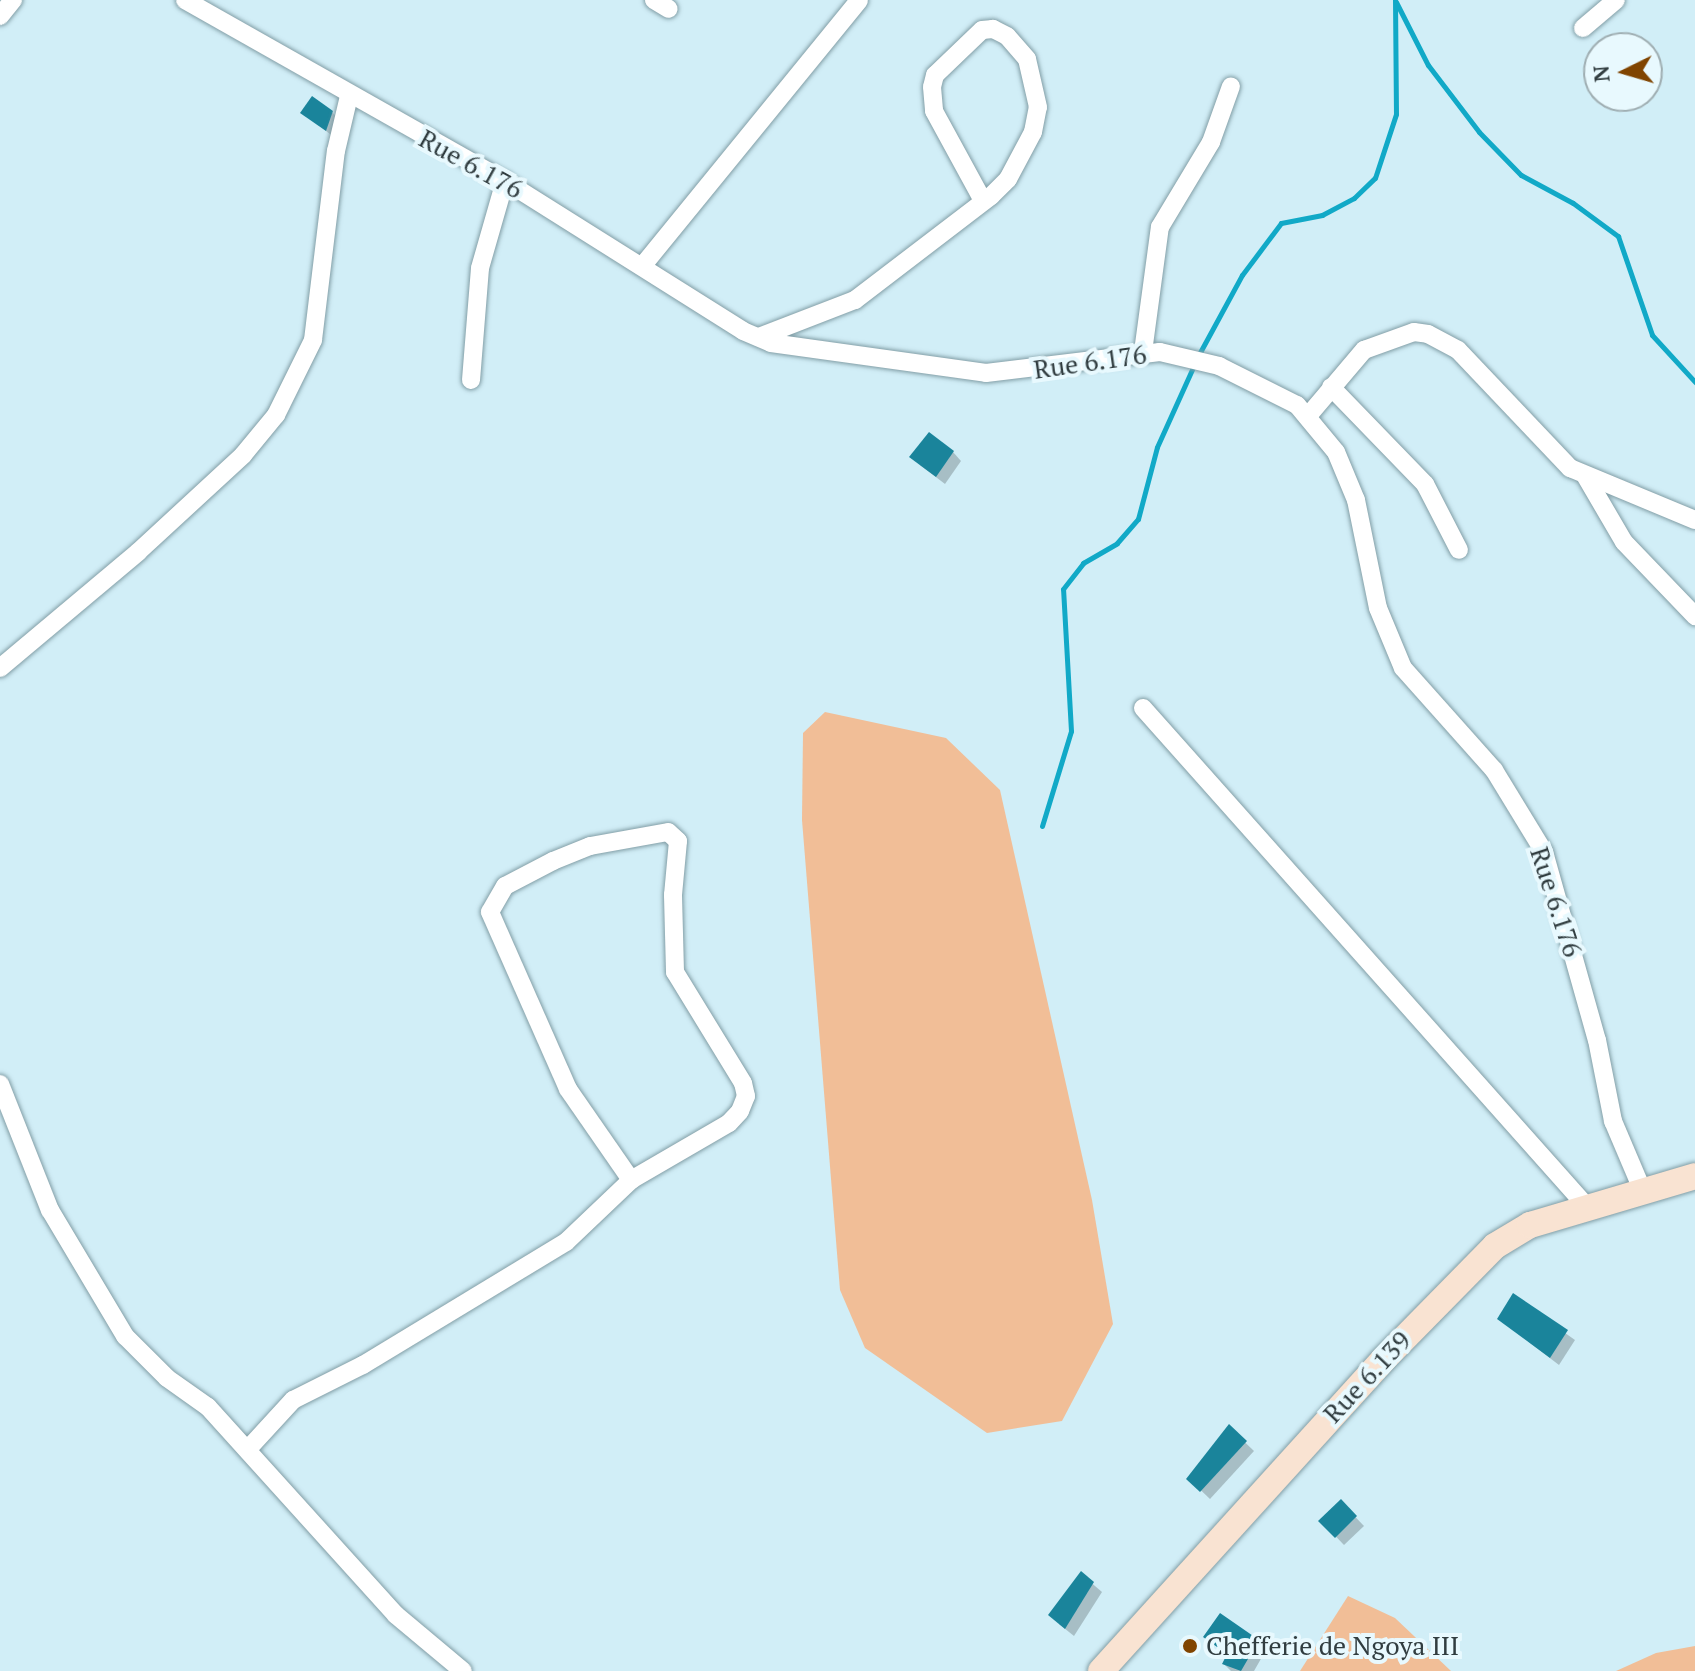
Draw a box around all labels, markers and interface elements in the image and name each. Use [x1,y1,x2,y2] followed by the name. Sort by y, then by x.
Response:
[1583,32,1663,112] north arrow
[1585,64,1616,84] text: N
[414,123,528,205] street label: Rue 6.176
[1032,339,1148,385] street label: Rue 6.176
[1524,843,1588,961] street label: Rue 6.176
[1317,1325,1417,1429] street label: Rue 6.139
[1206,1630,1459,1662] place label: Chefferie de Ngoya III
[1181,1637,1199,1655] marker: Chefferie de Ngoya III

